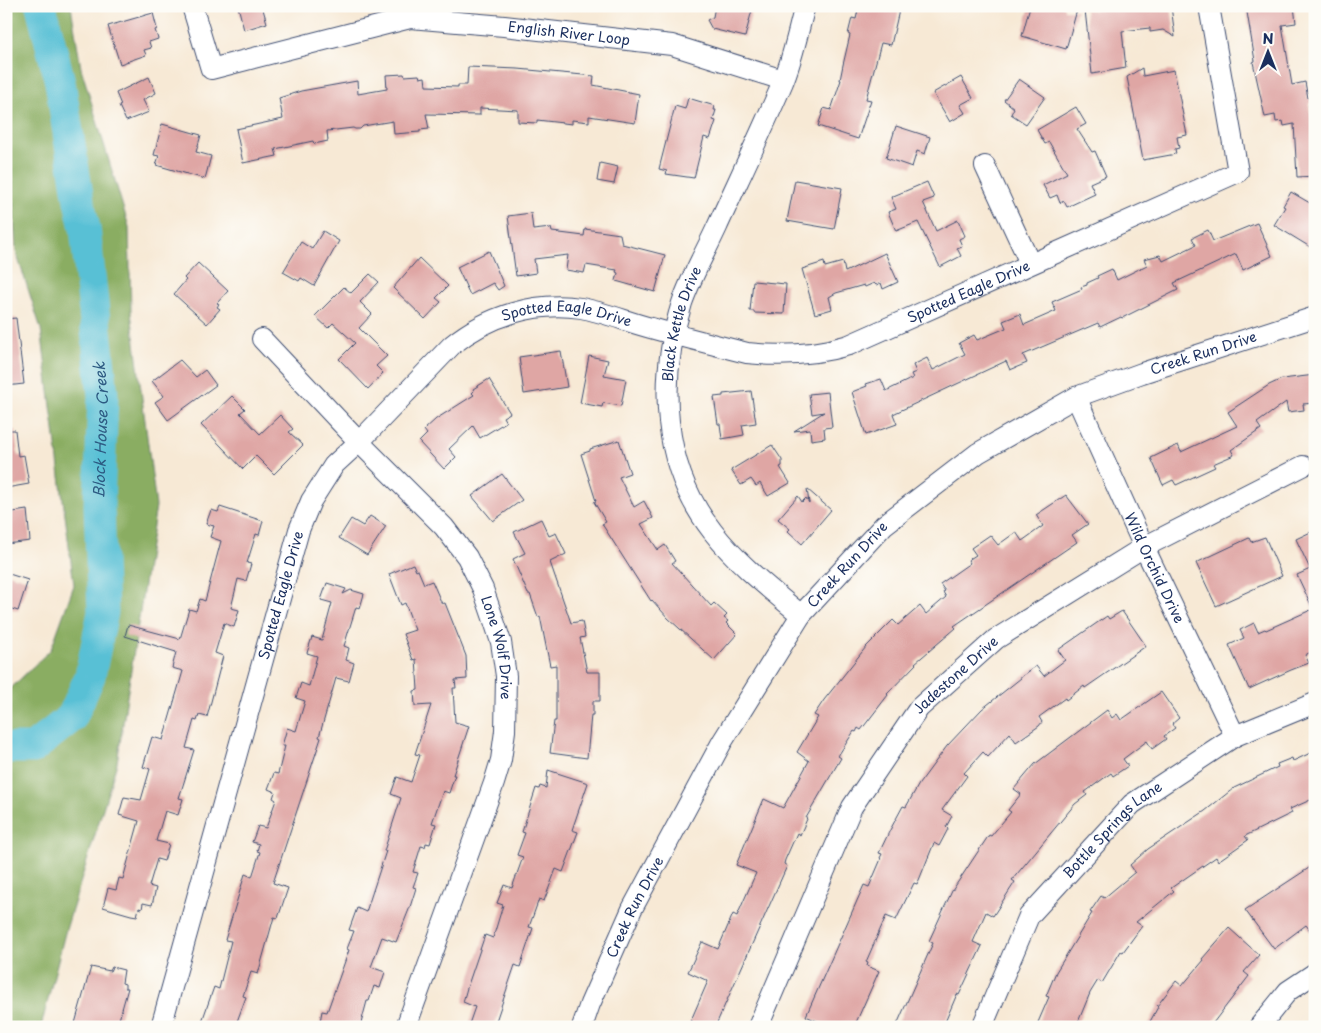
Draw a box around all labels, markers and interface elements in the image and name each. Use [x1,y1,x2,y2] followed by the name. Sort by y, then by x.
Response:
[507,16,631,50] street label: English River Loop
[1244,28,1294,78] north arrow
[1262,28,1274,49] text: N
[903,255,1033,328] street label: Spotted Eagle Drive
[657,263,706,382] street label: Black Kettle Drive
[498,295,634,332] street label: Spotted Eagle Drive
[1147,326,1259,380] street label: Creek Run Drive
[86,360,113,499] water label: Block House Creek
[1120,509,1190,627] street label: Wild Orchid Drive
[802,516,892,612] street label: Creek Run Drive
[253,529,308,662] street label: Spotted Eagle Drive
[476,593,517,700] street label: Lone Wolf Drive
[907,631,1003,718] street label: Jadestone Drive
[1058,776,1166,883] street label: Bottle Springs Lane
[601,853,668,961] street label: Creek Run Drive

